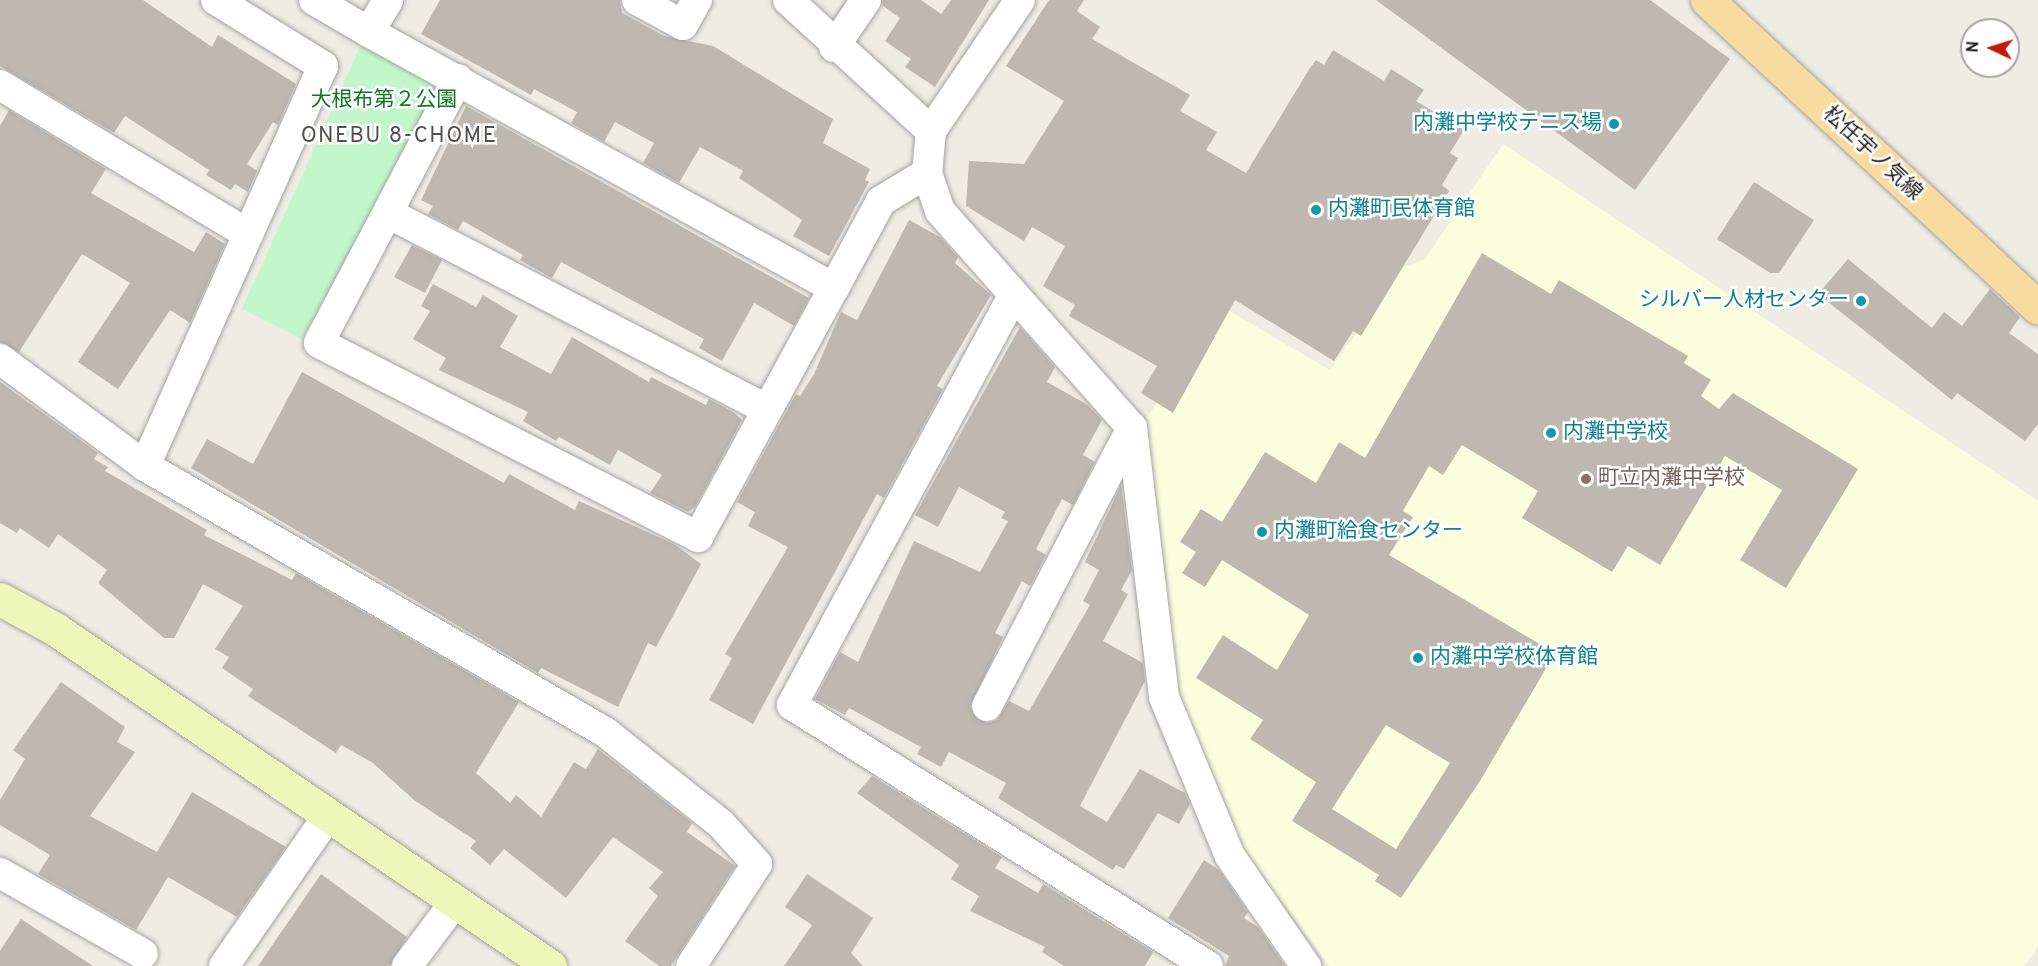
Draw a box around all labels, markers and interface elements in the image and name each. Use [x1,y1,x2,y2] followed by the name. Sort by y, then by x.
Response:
[1960,18,2020,78] north arrow
[1964,40,1984,53] text: N
[311,88,457,114] park label: 大根布第２公園
[1817,102,1927,206] street label: 松任宇ノ気線
[1413,111,1602,137] place label: 内灘中学校テニス場
[1607,117,1621,131] marker: 内灘中学校テニス場
[301,124,497,150] district label: ONEBU 8-CHOME
[1328,197,1475,223] place label: 内灘町民体育館
[1309,203,1323,217] marker: 内灘町民体育館
[1639,288,1849,314] place label: シルバー人材センター
[1854,294,1868,308] marker: シルバー人材センター
[1563,420,1668,446] place label: 内灘中学校
[1544,426,1558,440] marker: 内灘中学校
[1598,466,1745,492] place label: 町立内灘中学校
[1579,472,1593,486] marker: 町立内灘中学校
[1274,519,1463,545] place label: 内灘町給食センター
[1255,525,1269,539] marker: 内灘町給食センター
[1430,645,1598,671] place label: 内灘中学校体育館
[1411,651,1425,665] marker: 内灘中学校体育館

